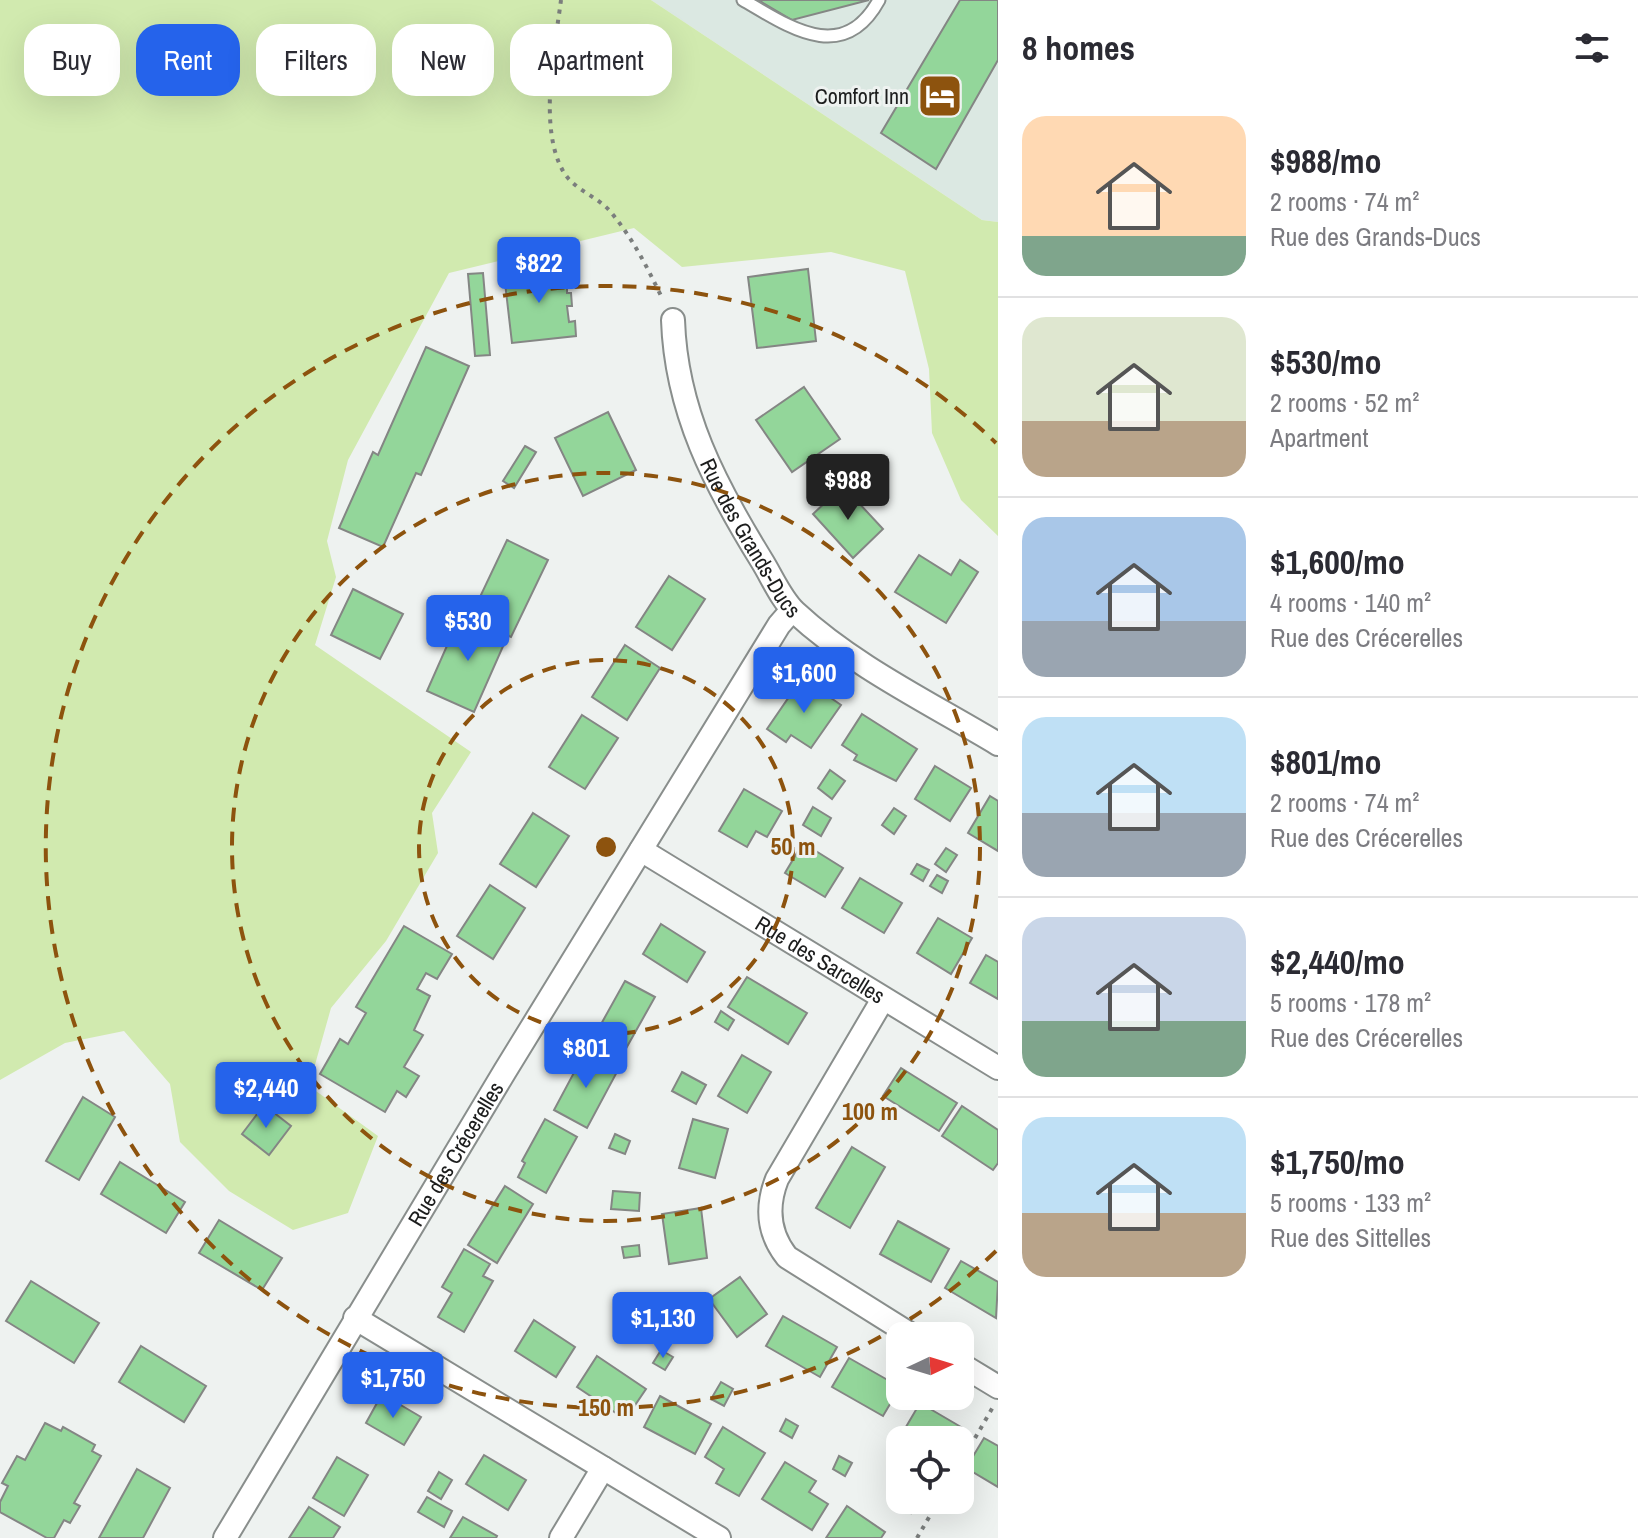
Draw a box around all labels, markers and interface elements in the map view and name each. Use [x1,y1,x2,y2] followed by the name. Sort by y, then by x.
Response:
[24,24,120,96] chip: Buy
[136,24,240,96] chip: Rent
[256,24,376,96] chip: Filters
[392,24,494,96] chip: New
[510,24,672,96] chip: Apartment
[1022,25,1135,71] text: 8 homes
[1570,26,1614,70] icon: filters
[916,72,964,120] hotel icon: Comfort Inn
[815,81,909,111] place label: Comfort Inn
[1270,138,1382,184] text: $988/mo
[1086,148,1182,244] icon: home
[1270,184,1419,219] text: 2 rooms · 74 m²
[1270,219,1481,254] text: Rue des Grands-Ducs
[492,237,586,305] pin: $822
[515,245,563,280] text: $822
[1270,339,1382,385] text: $530/mo
[1086,349,1182,445] icon: home
[1270,385,1419,420] text: 2 rooms · 52 m²
[1270,420,1368,455] text: Apartment
[693,454,807,624] street label: Rue des Grands-Ducs
[801,454,895,522] pin: $988
[824,462,872,497] text: $988
[1270,539,1405,585] text: $1,600/mo
[1086,549,1182,645] icon: home
[1270,585,1431,620] text: 4 rooms · 140 m²
[421,595,515,663] pin: $530
[444,603,492,638] text: $530
[1270,620,1463,655] text: Rue des Crécerelles
[739,647,869,715] pin: $1,600
[771,655,837,690] text: $1,600
[1270,739,1382,785] text: $801/mo
[1086,749,1182,845] icon: home
[1270,785,1419,820] text: 2 rooms · 74 m²
[1270,820,1463,855] text: Rue des Crécerelles
[771,830,815,862] text: 50 m
[592,833,620,861] centre of rings
[750,908,891,1010] street label: Rue des Sarcelles
[1270,939,1405,985] text: $2,440/mo
[1086,949,1182,1045] icon: home
[1270,985,1431,1020] text: 5 rooms · 178 m²
[1270,1020,1463,1055] text: Rue des Crécerelles
[539,1022,633,1090] pin: $801
[562,1030,610,1065] text: $801
[201,1062,331,1130] pin: $2,440
[233,1070,299,1105] text: $2,440
[400,1076,510,1232] street label: Rue des Crécerelles
[842,1095,898,1127] text: 100 m
[1270,1139,1405,1185] text: $1,750/mo
[1086,1149,1182,1245] icon: home
[1270,1185,1431,1220] text: 5 rooms · 133 m²
[1270,1220,1431,1255] text: Rue des Sittelles
[598,1292,728,1360] pin: $1,130
[630,1300,696,1335] text: $1,130
[886,1322,974,1410] north arrow
[886,1322,974,1514] map controls
[328,1352,458,1420] pin: $1,750
[360,1360,426,1395] text: $1,750
[578,1391,634,1423] text: 150 m
[886,1426,974,1514] button: locate

